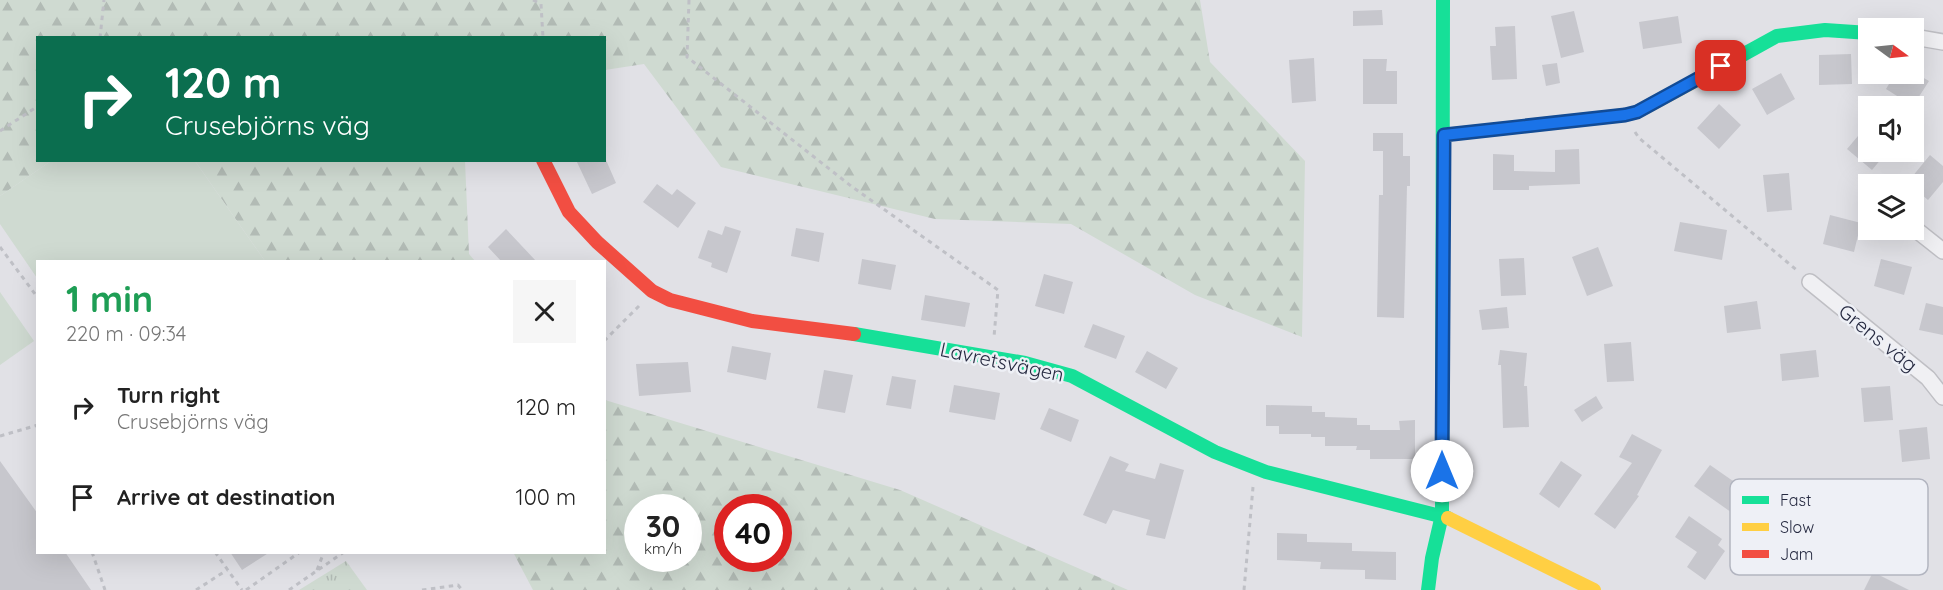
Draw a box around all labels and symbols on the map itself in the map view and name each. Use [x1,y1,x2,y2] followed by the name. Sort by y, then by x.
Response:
[1858,18,1924,84] north arrow
[1695,40,1746,91] pin
[1834,298,1923,377] street label: Grens väg
[938,336,1066,387] street label: Lavretsvägen
[1410,439,1474,503] position arrow
[1730,479,1928,575] legend
[1780,490,1811,510] text: Fast
[714,494,792,572] speed limit sign: 40
[1780,517,1814,537] text: Slow
[1780,544,1813,564] text: Jam

